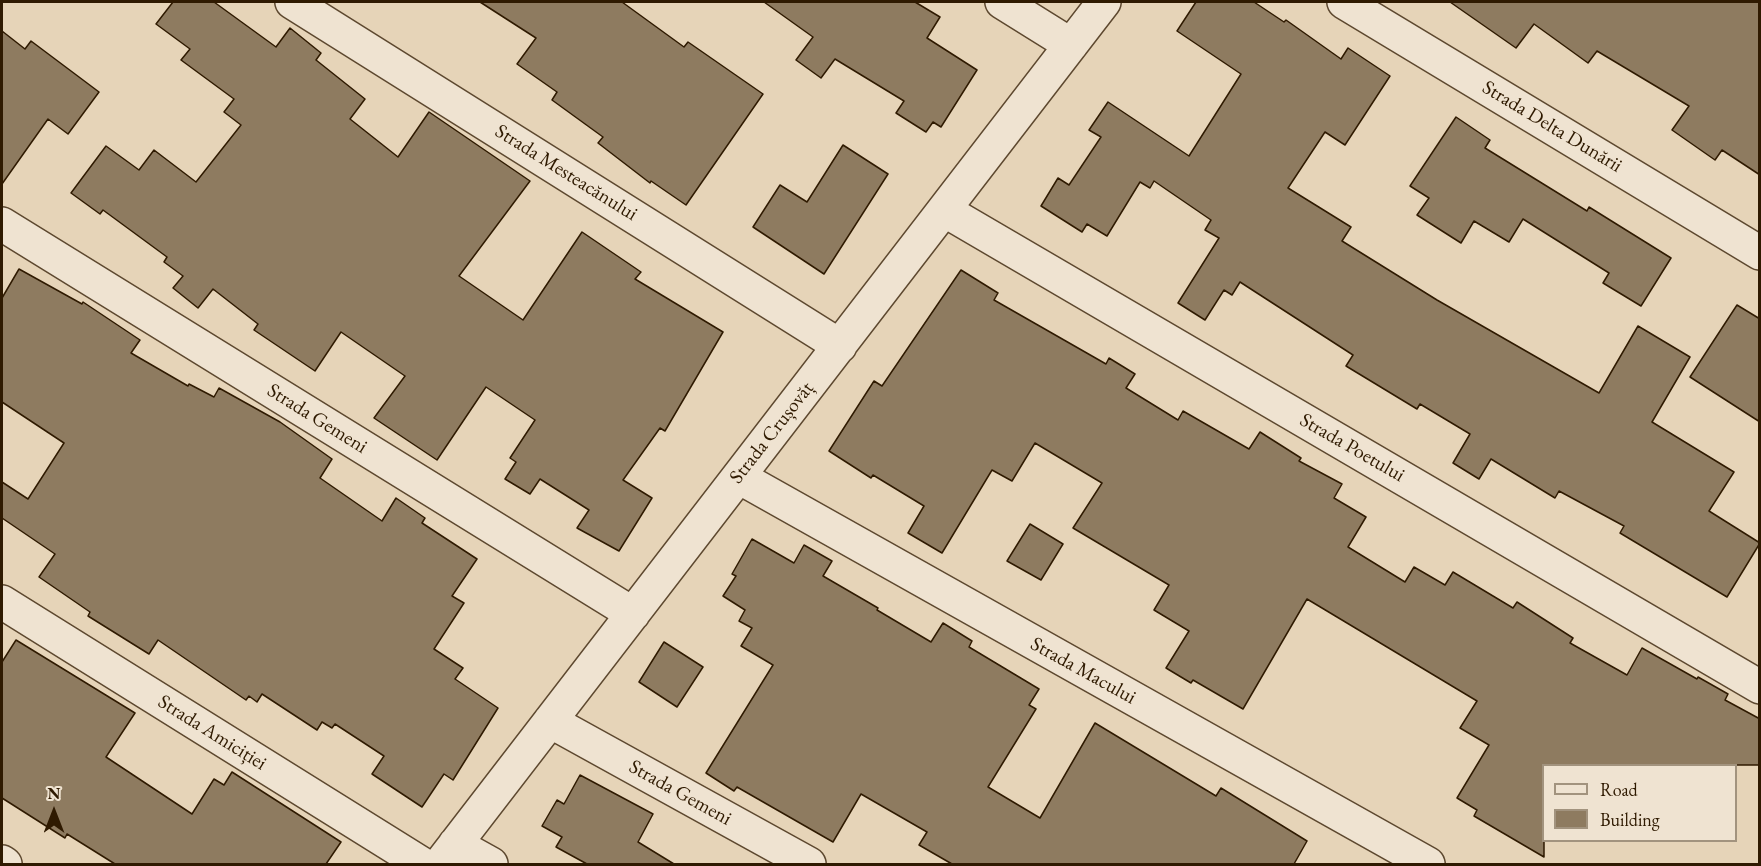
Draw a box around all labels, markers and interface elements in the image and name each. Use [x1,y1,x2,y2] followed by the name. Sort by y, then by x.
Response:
[1478,76,1626,178] street label: Strada Delta Dunării
[490,120,642,226] street label: Strada Mesteacănului
[725,377,819,489] street label: Strada Crușovăț
[262,379,372,459] street label: Strada Gemeni
[1295,408,1409,488] street label: Strada Poetului
[1026,632,1140,710] street label: Strada Macului
[153,690,271,776] street label: Strada Amiciției
[625,755,735,831] street label: Strada Gemeni
[1542,764,1737,842] legend
[1600,778,1638,801] text: Road
[24,782,84,842] north arrow
[48,783,60,804] text: N
[1600,808,1660,831] text: Building

